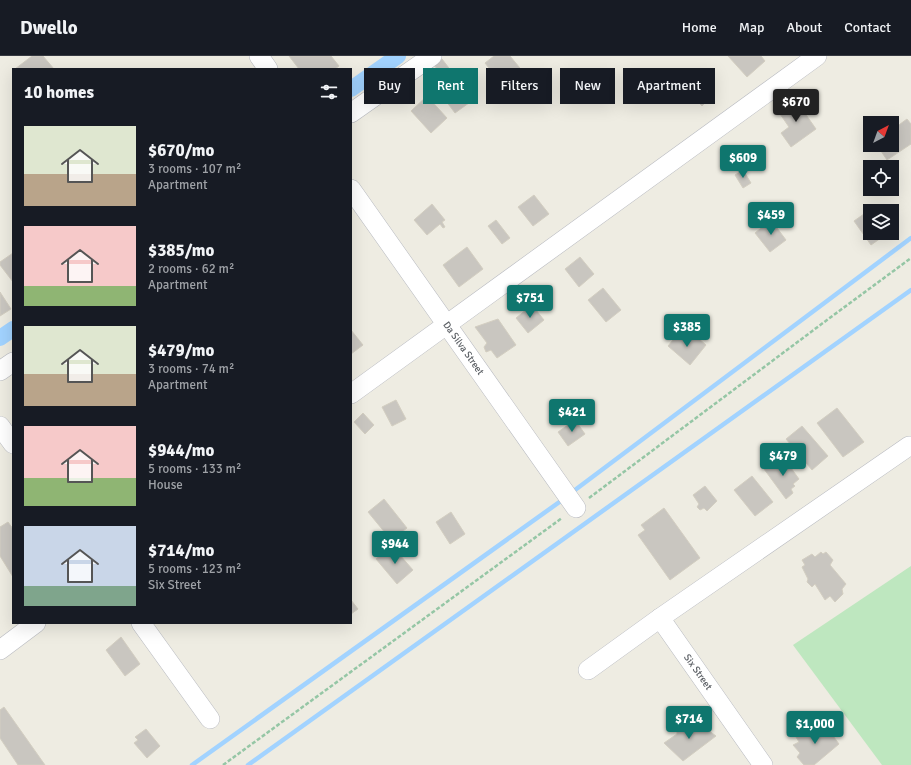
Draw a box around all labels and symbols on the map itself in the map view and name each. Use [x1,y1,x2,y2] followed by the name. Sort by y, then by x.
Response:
[772,89,820,123] pin: $670
[863,116,899,152] north arrow
[719,145,767,179] pin: $609
[747,202,795,236] pin: $459
[506,285,554,319] pin: $751
[663,314,711,348] pin: $385
[440,319,487,378] street label: Da Silva Street
[548,399,596,433] pin: $421
[759,443,807,477] pin: $479
[371,531,419,565] pin: $944
[681,652,715,693] street label: Six Street
[665,706,713,740] pin: $714
[782,711,848,745] pin: $1,000

